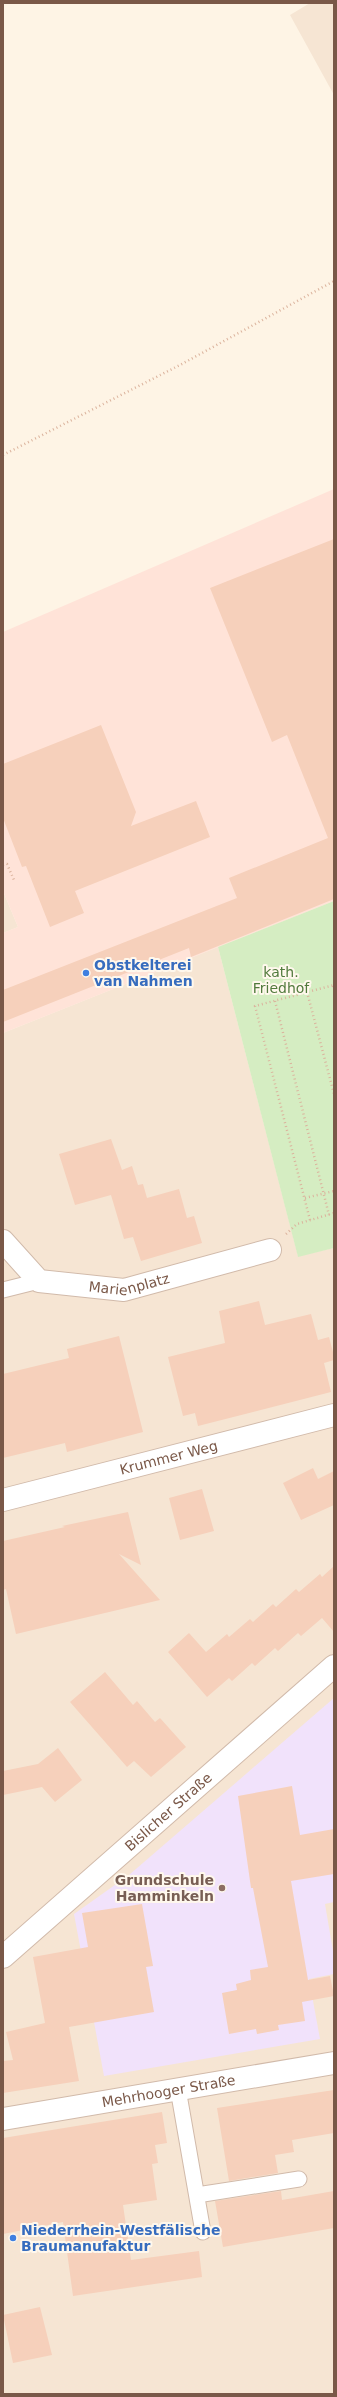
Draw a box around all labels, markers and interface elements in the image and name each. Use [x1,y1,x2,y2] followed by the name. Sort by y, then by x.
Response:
[94,957,193,989] place label: Obstkelterei van Nahmen
[253,964,310,996] park label: kath. Friedhof
[81,968,91,978] marker: Obstkelterei van Nahmen
[88,1270,171,1298] street label: Marienplatz
[118,1437,219,1478] street label: Krummer Weg
[122,1769,215,1854] street label: Bislicher Straße
[115,1872,214,1904] place label: Grundschule Hamminkeln
[217,1883,227,1893] marker: Grundschule Hamminkeln
[101,2072,237,2110] street label: Mehrhooger Straße
[21,2222,220,2254] place label: Niederrhein-Westfälische Braumanufaktur
[8,2233,18,2243] marker: Niederrhein-Westfälische Braumanufaktur

